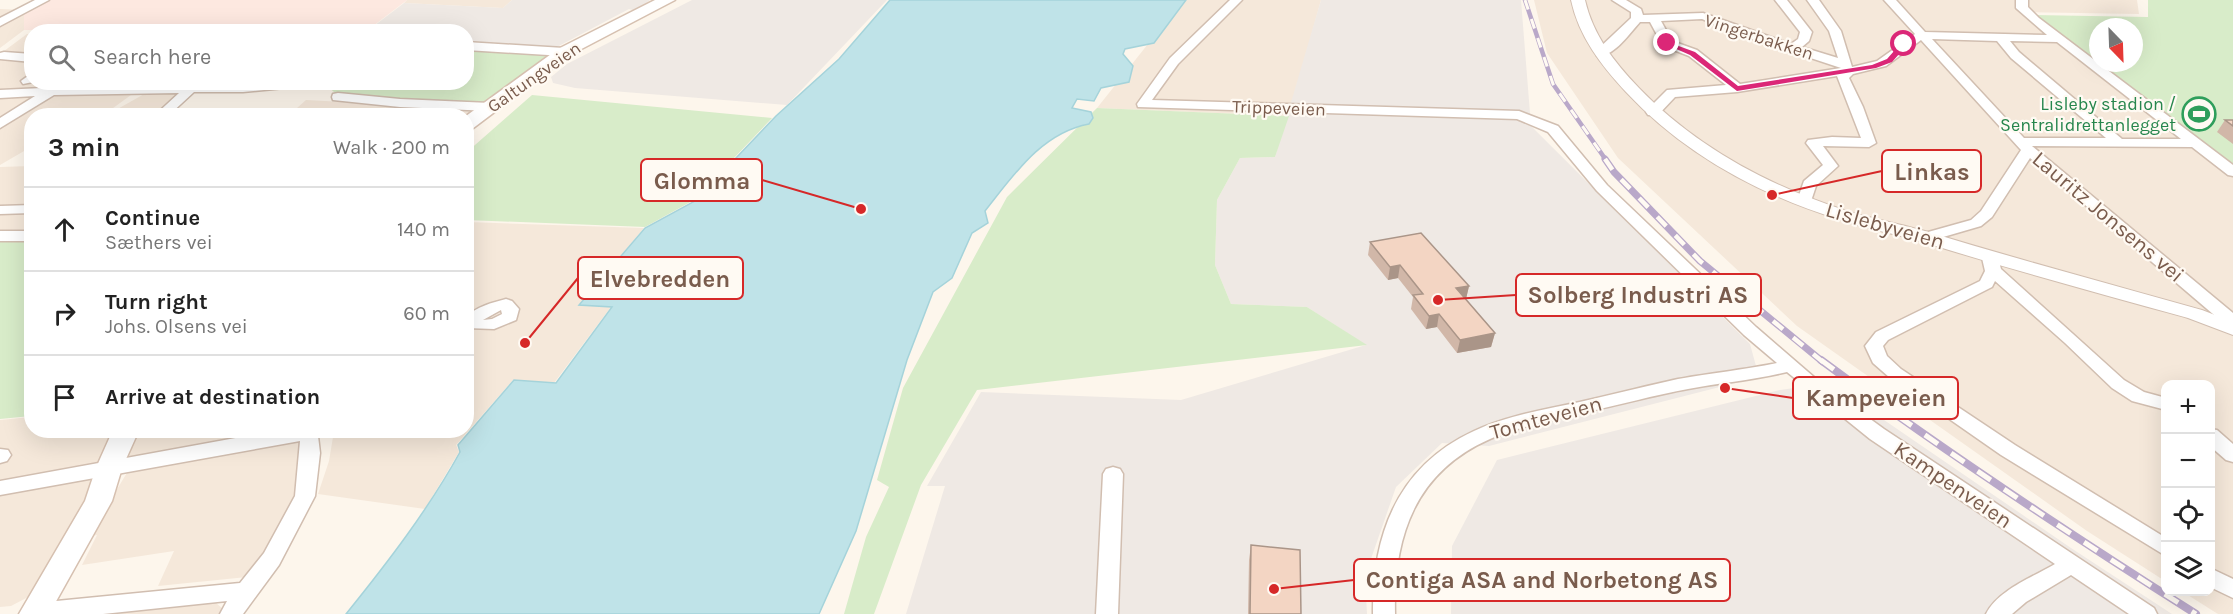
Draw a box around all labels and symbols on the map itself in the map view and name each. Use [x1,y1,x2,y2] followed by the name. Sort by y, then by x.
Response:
[1702,9,1816,65] street label: Vingerbakken
[2089,18,2143,72] north arrow
[1653,29,1679,55] route end
[1890,30,1916,56] route start
[483,37,585,117] street label: Galtungveien
[2000,93,2176,136] place label: Lisleby stadion / Sentralidrettanlegget
[1232,95,1326,121] street label: Trippeveien
[2181,96,2217,132] sports icon: Lisleby stadion / Sentralidrettanlegget
[2027,146,2189,288] street label: Lauritz Jonsens vei
[1882,150,1981,192] callout: Linkas
[1894,158,1970,186] text: Linkas
[641,159,762,201] callout: Glomma
[654,167,750,195] text: Glomma
[1822,197,1948,255] street label: Lislebyveien
[578,257,743,299] callout: Elvebredden
[590,265,730,293] text: Elvebredden
[1516,274,1761,316] callout: Solberg Industri AS
[1528,281,1748,309] text: Solberg Industri AS
[1793,377,1958,419] callout: Kampeveien
[1806,384,1946,412] text: Kampeveien
[1487,391,1605,445] street label: Tomteveien
[1889,436,2017,534] street label: Kampenveien
[1354,559,1730,601] callout: Contiga ASA and Norbetong AS
[1366,566,1718,594] text: Contiga ASA and Norbetong AS

